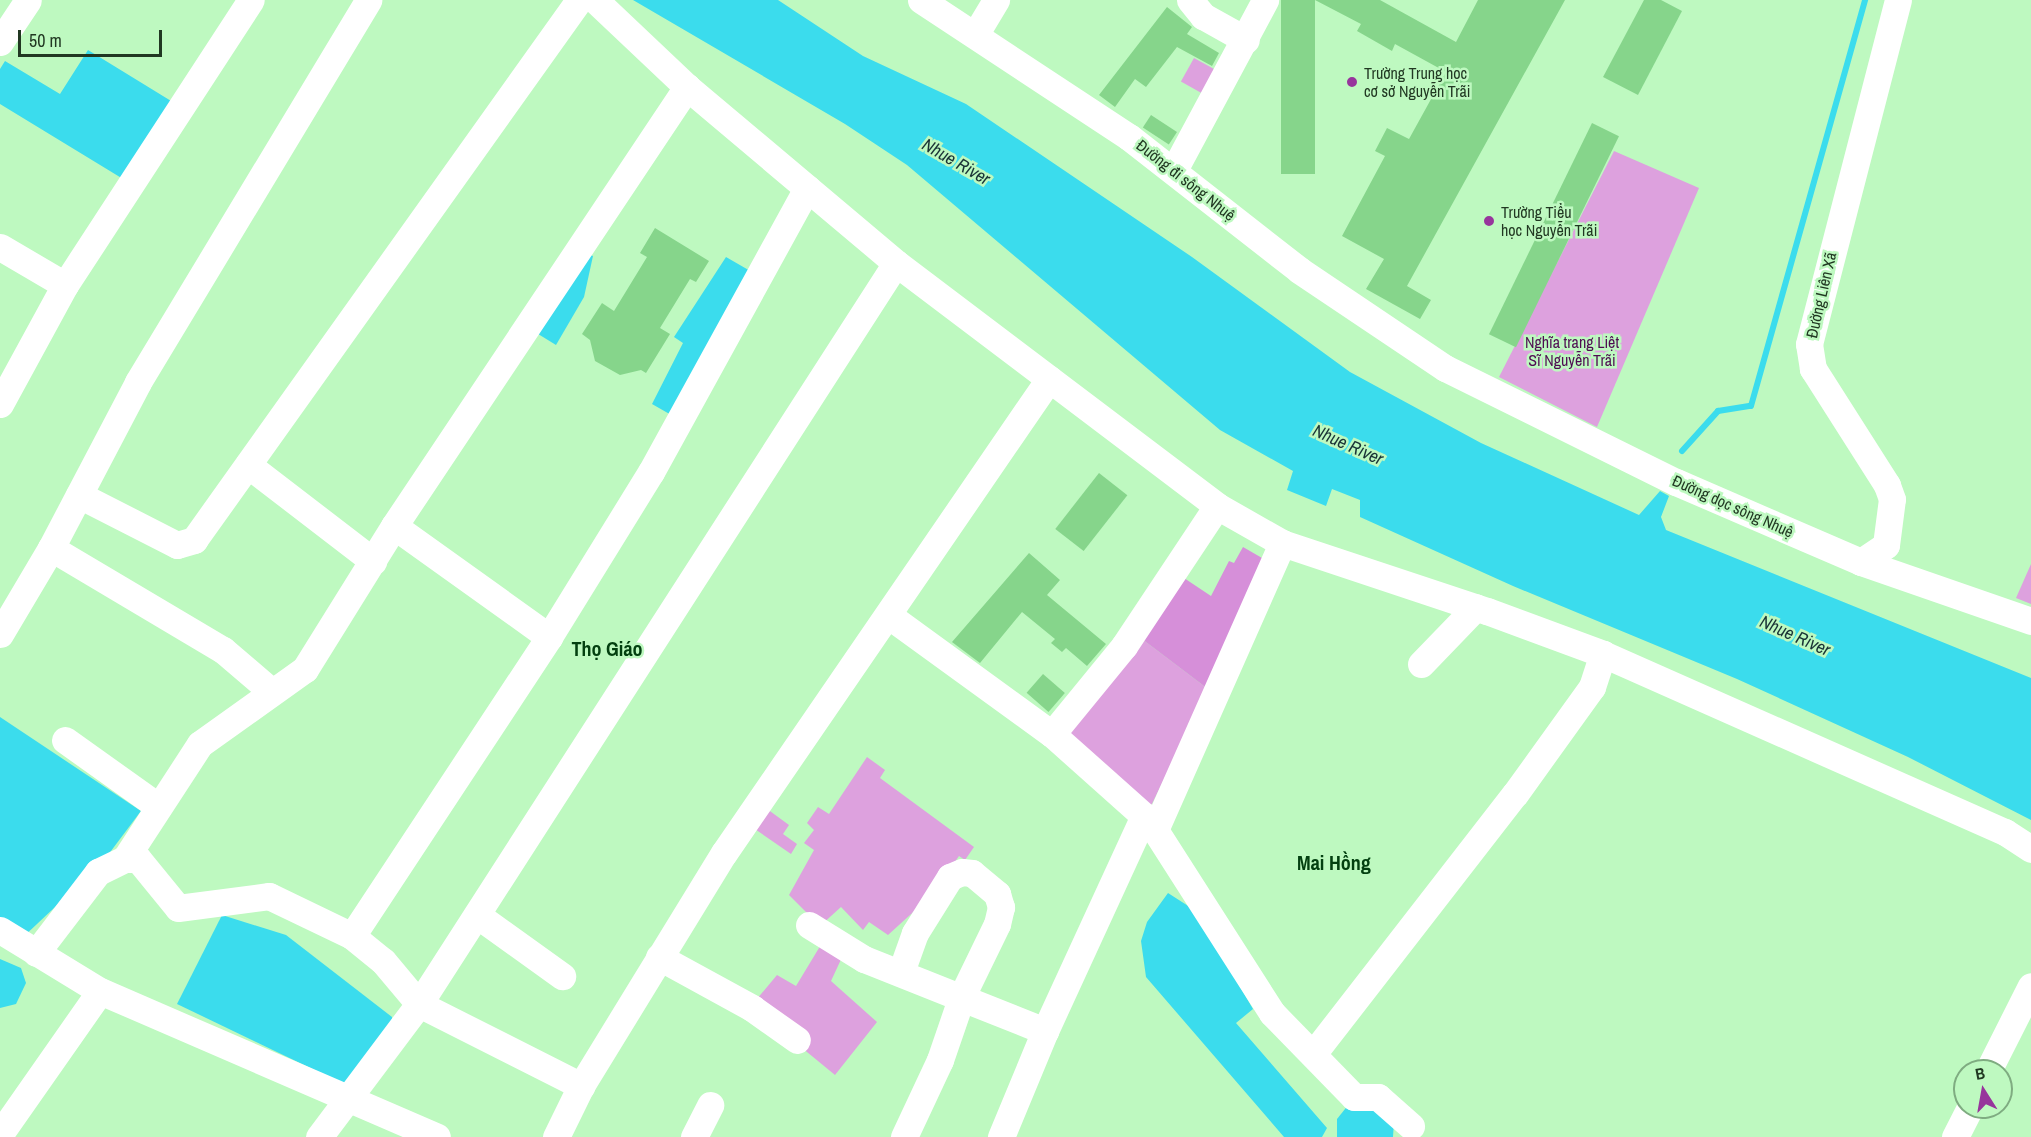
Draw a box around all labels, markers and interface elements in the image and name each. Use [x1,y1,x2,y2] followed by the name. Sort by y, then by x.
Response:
[21,18,165,56] scale bar
[29,28,62,53] text: 50 m
[1364,63,1471,101] place label: Trường Trung học cơ sở Nguyễn Trãi
[1345,75,1359,89] marker: Trường Trung học cơ sở Nguyễn Trãi
[918,134,994,190] water label: Nhue River
[1133,135,1239,225] street label: Đường đi sông Nhuệ
[1501,202,1598,240] place label: Trường Tiểu học Nguyễn Trãi
[1482,214,1496,228] marker: Trường Tiểu học Nguyễn Trãi
[1802,250,1840,340] street label: Đường Liên Xã
[1525,332,1619,370] park label: Nghĩa trang Liệt Sĩ Nguyễn Trãi
[1310,420,1386,470] water label: Nhue River
[1669,471,1797,541] street label: Đường dọc sông Nhuệ
[1757,611,1833,661] water label: Nhue River
[571,636,643,660] district label: Thọ Giáo
[1297,850,1371,874] district label: Mai Hồng
[1953,1059,2013,1119] north arrow
[1973,1062,1987,1085] text: B

